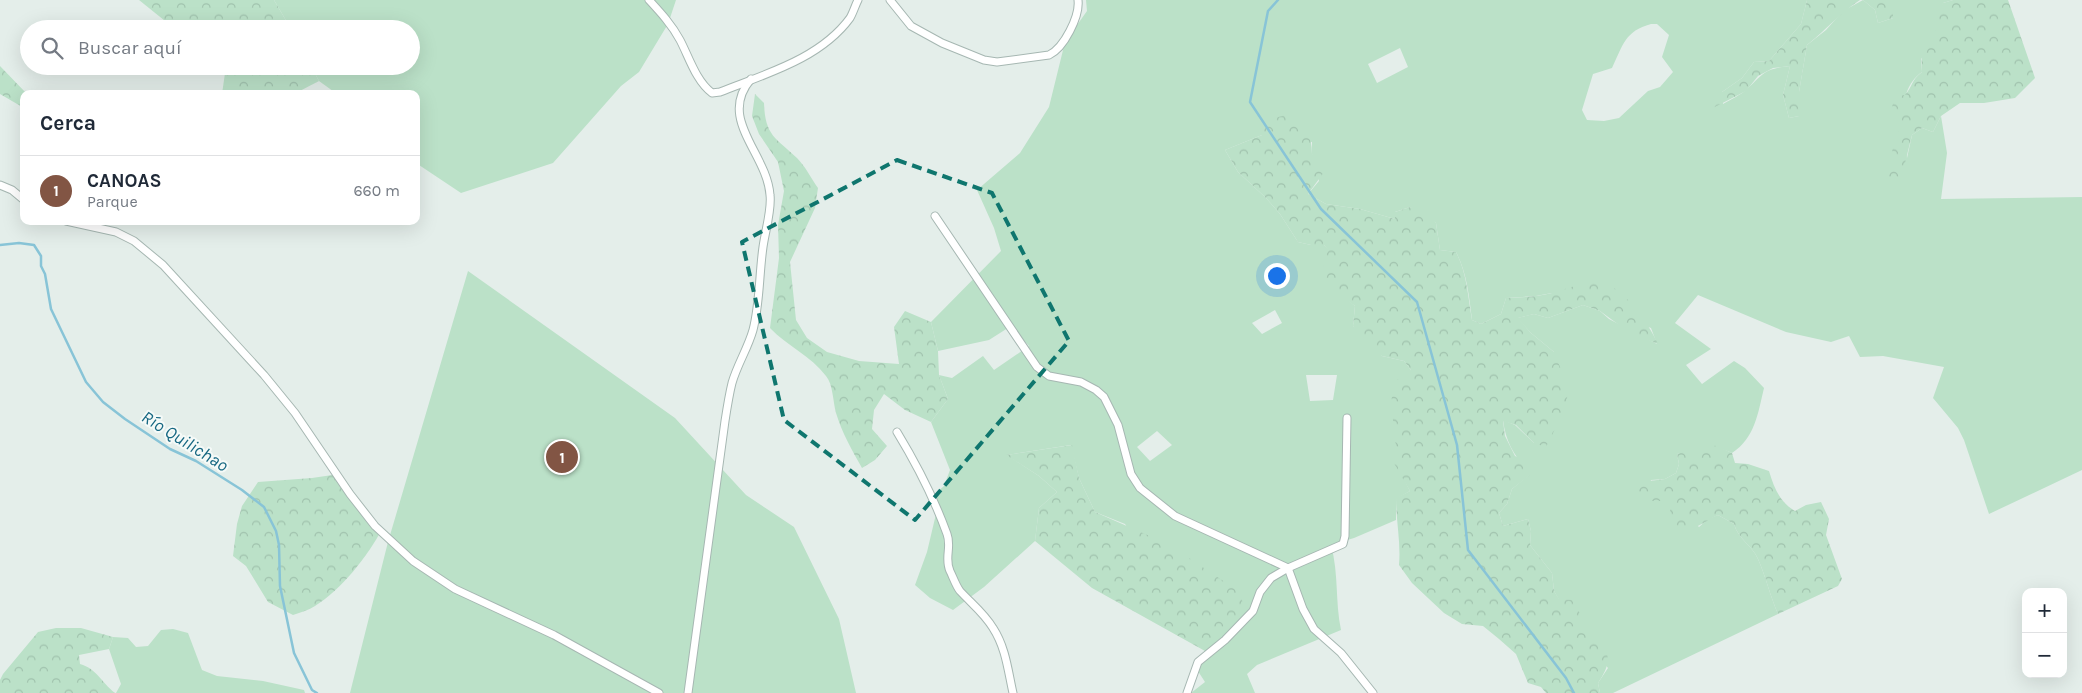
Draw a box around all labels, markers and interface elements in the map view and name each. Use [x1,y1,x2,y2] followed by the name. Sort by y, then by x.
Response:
[20,20,420,75] search box
[38,34,66,62] icon: search
[78,37,182,59] text: Buscar aquí
[40,111,96,135] text: Cerca
[87,170,162,192] text: CANOAS
[53,181,59,200] text: 1
[353,181,400,200] text: 660 m
[87,192,138,211] text: Parque
[1264,263,1290,289] your location
[138,406,233,476] water label: Río Quilichao
[546,438,578,476] pin: 1
[2022,588,2067,678] map controls
[2022,588,2067,633] button: +
[2022,633,2067,678] button: −

